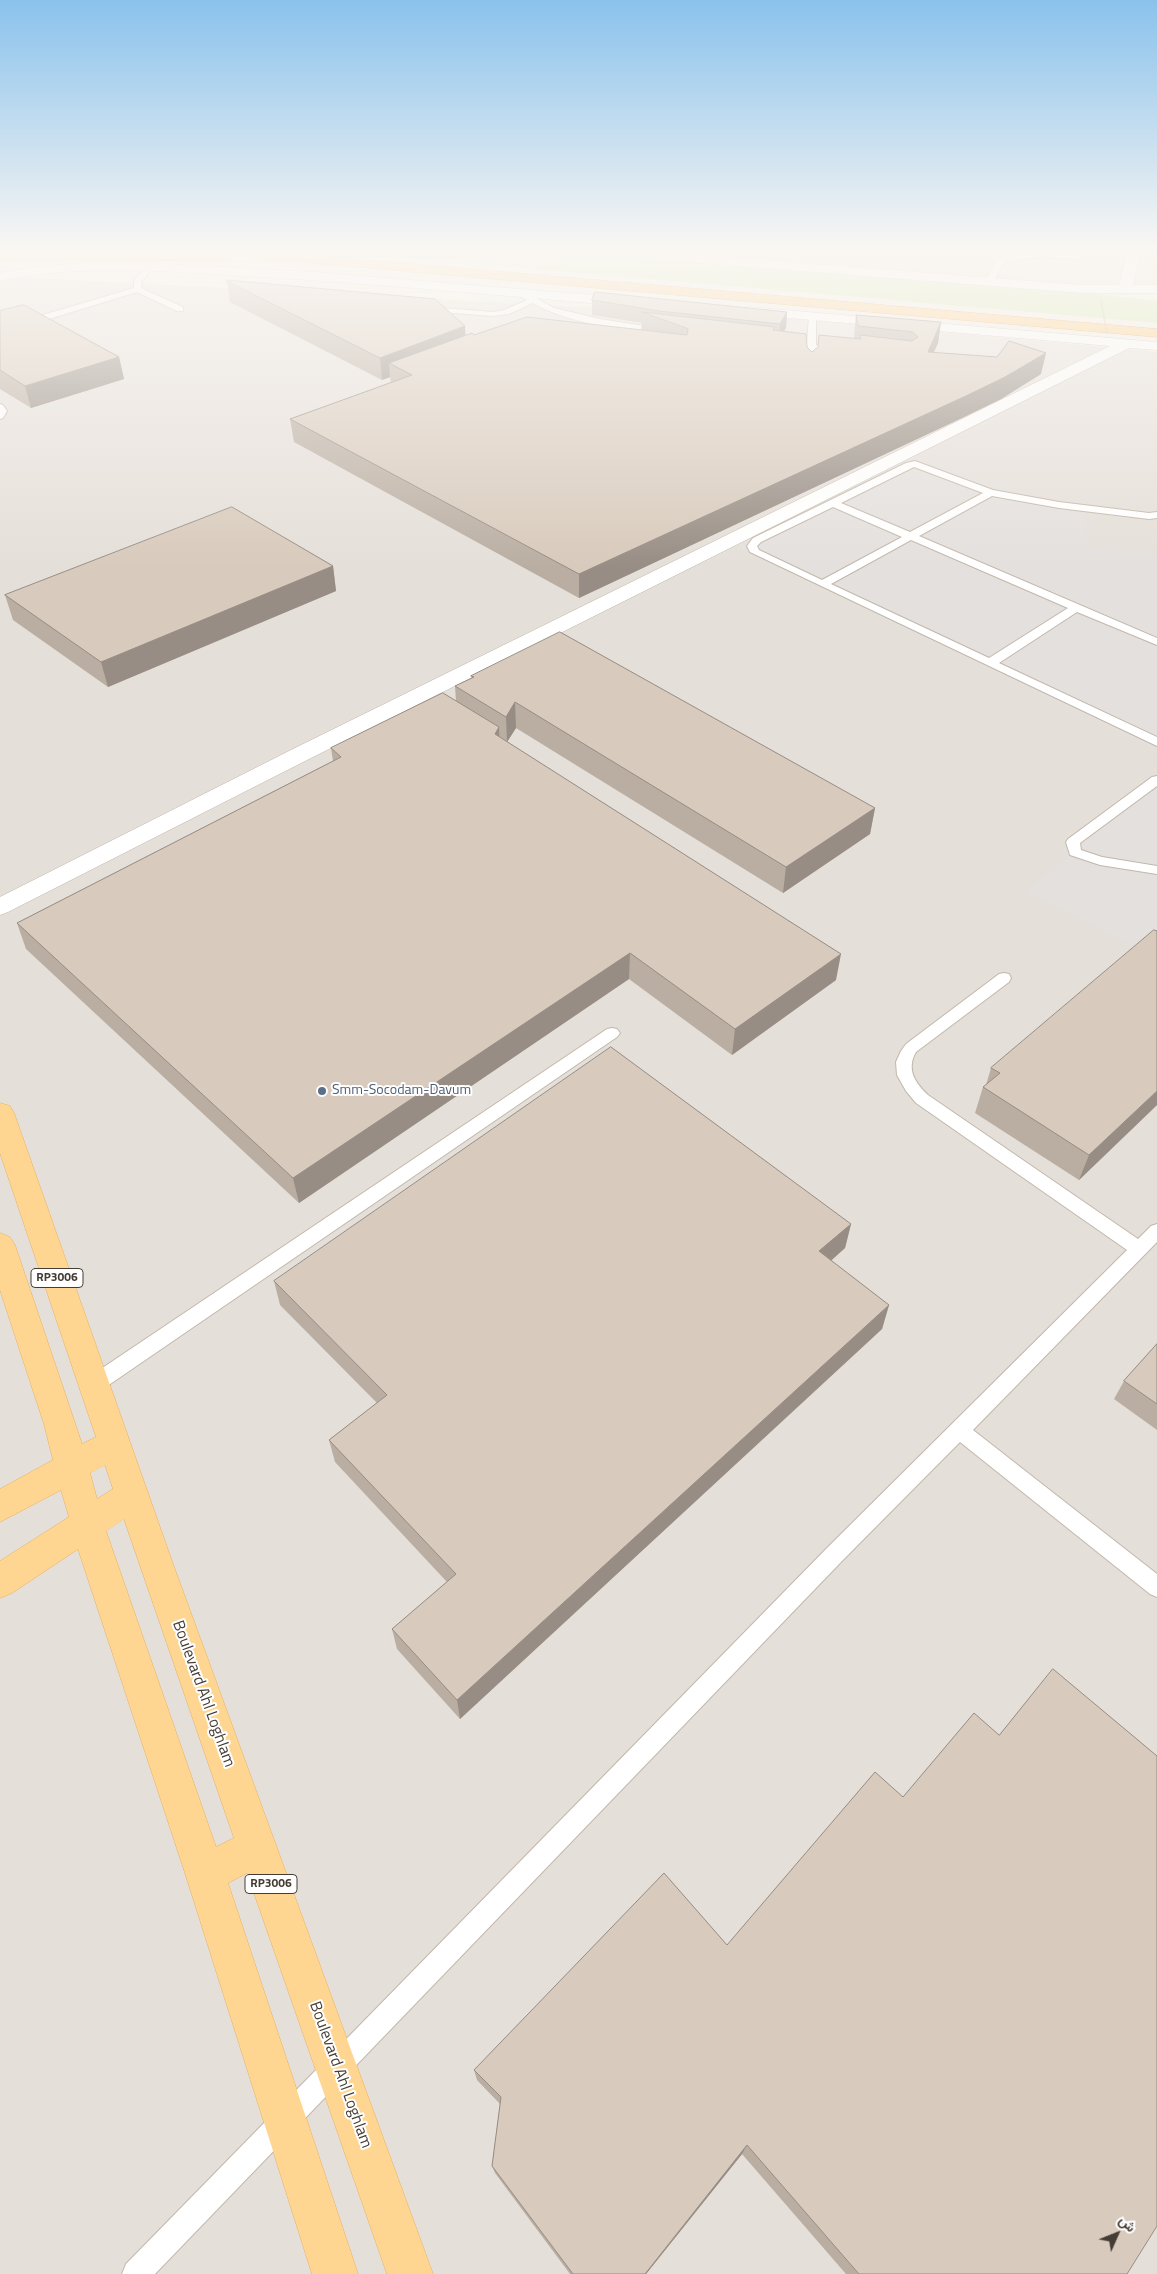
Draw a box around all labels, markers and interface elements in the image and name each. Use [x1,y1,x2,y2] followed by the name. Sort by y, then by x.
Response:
[332,1083,471,1099] place label: Smm-Socodam-Davum
[316,1085,328,1097] marker: Smm-Socodam-Davum
[31,1268,83,1288] road number: RP3006
[168,1618,238,1770] street label: Boulevard Ahl Loghlam
[245,1875,297,1894] road number: RP3006
[305,1999,375,2151] street label: Boulevard Ahl Loghlam
[1092,2209,1142,2259] north arrow
[1115,2210,1142,2237] text: ش

